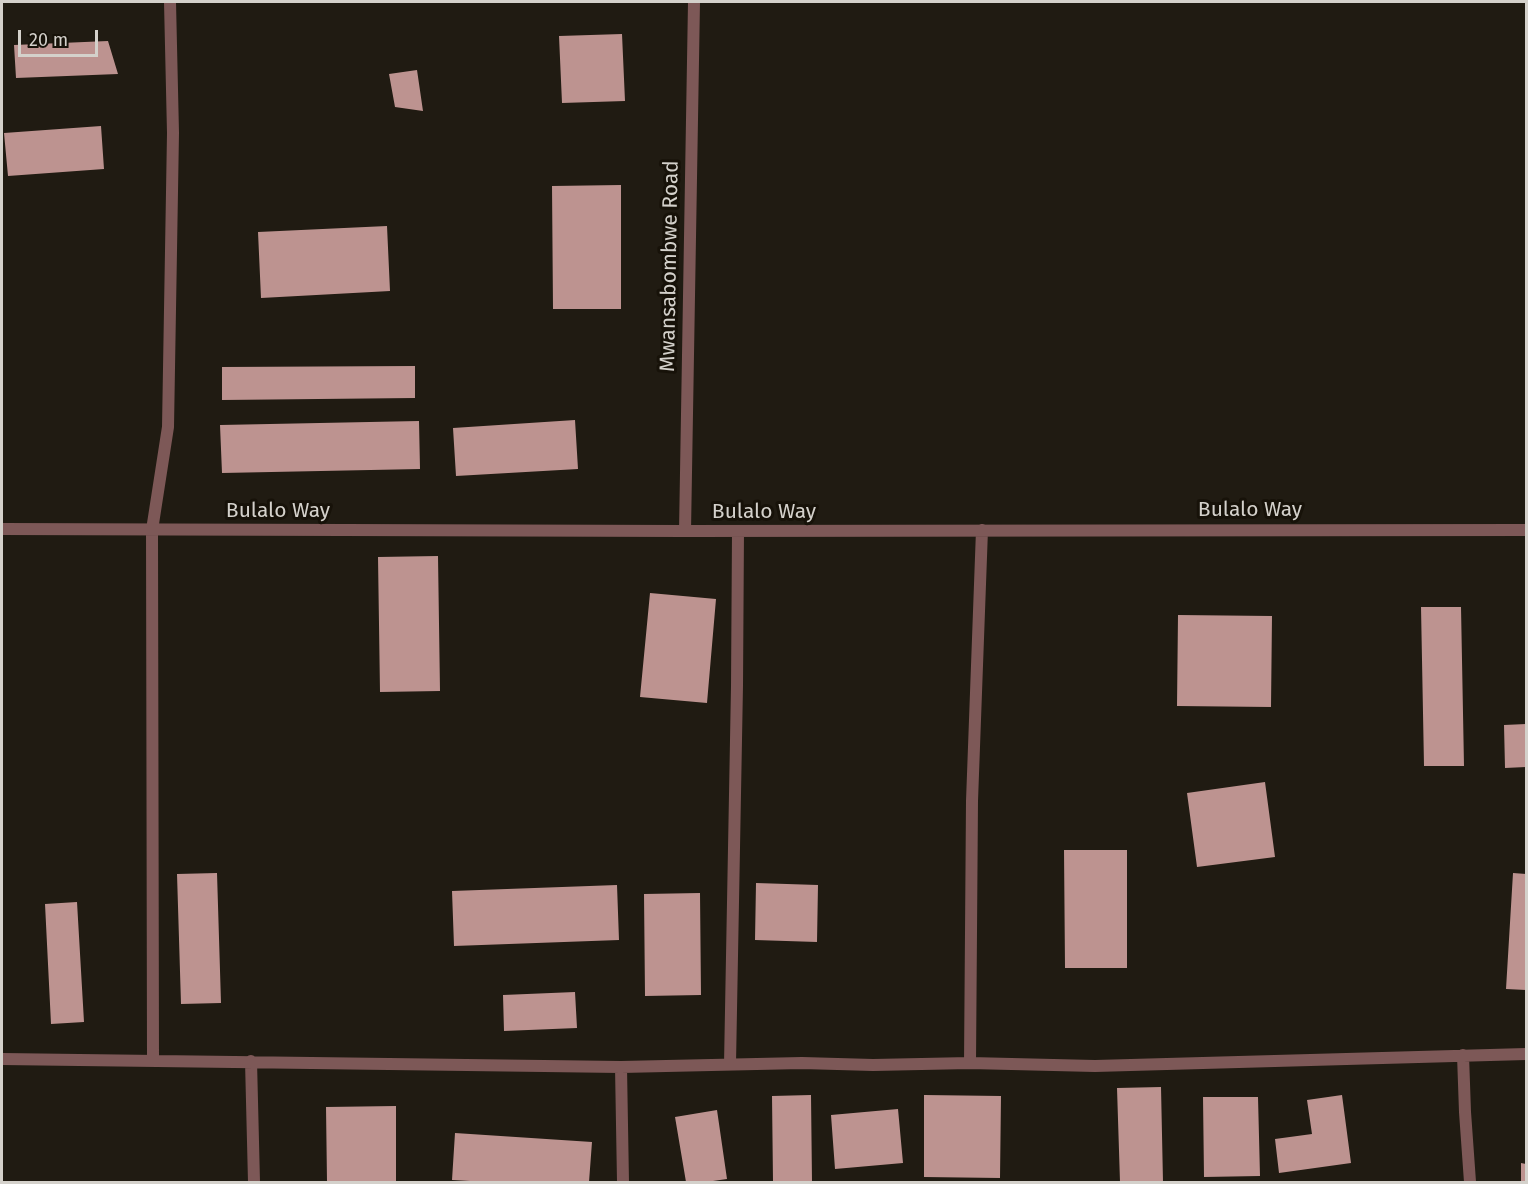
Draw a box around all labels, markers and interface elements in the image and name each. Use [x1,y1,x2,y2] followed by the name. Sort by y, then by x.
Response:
[21,18,100,56] scale bar
[29,29,68,51] text: 20 m
[656,160,684,372] street label: Mwansabombwe Road
[1198,497,1302,523] street label: Bulalo Way
[226,498,330,524] street label: Bulalo Way
[712,499,816,525] street label: Bulalo Way

